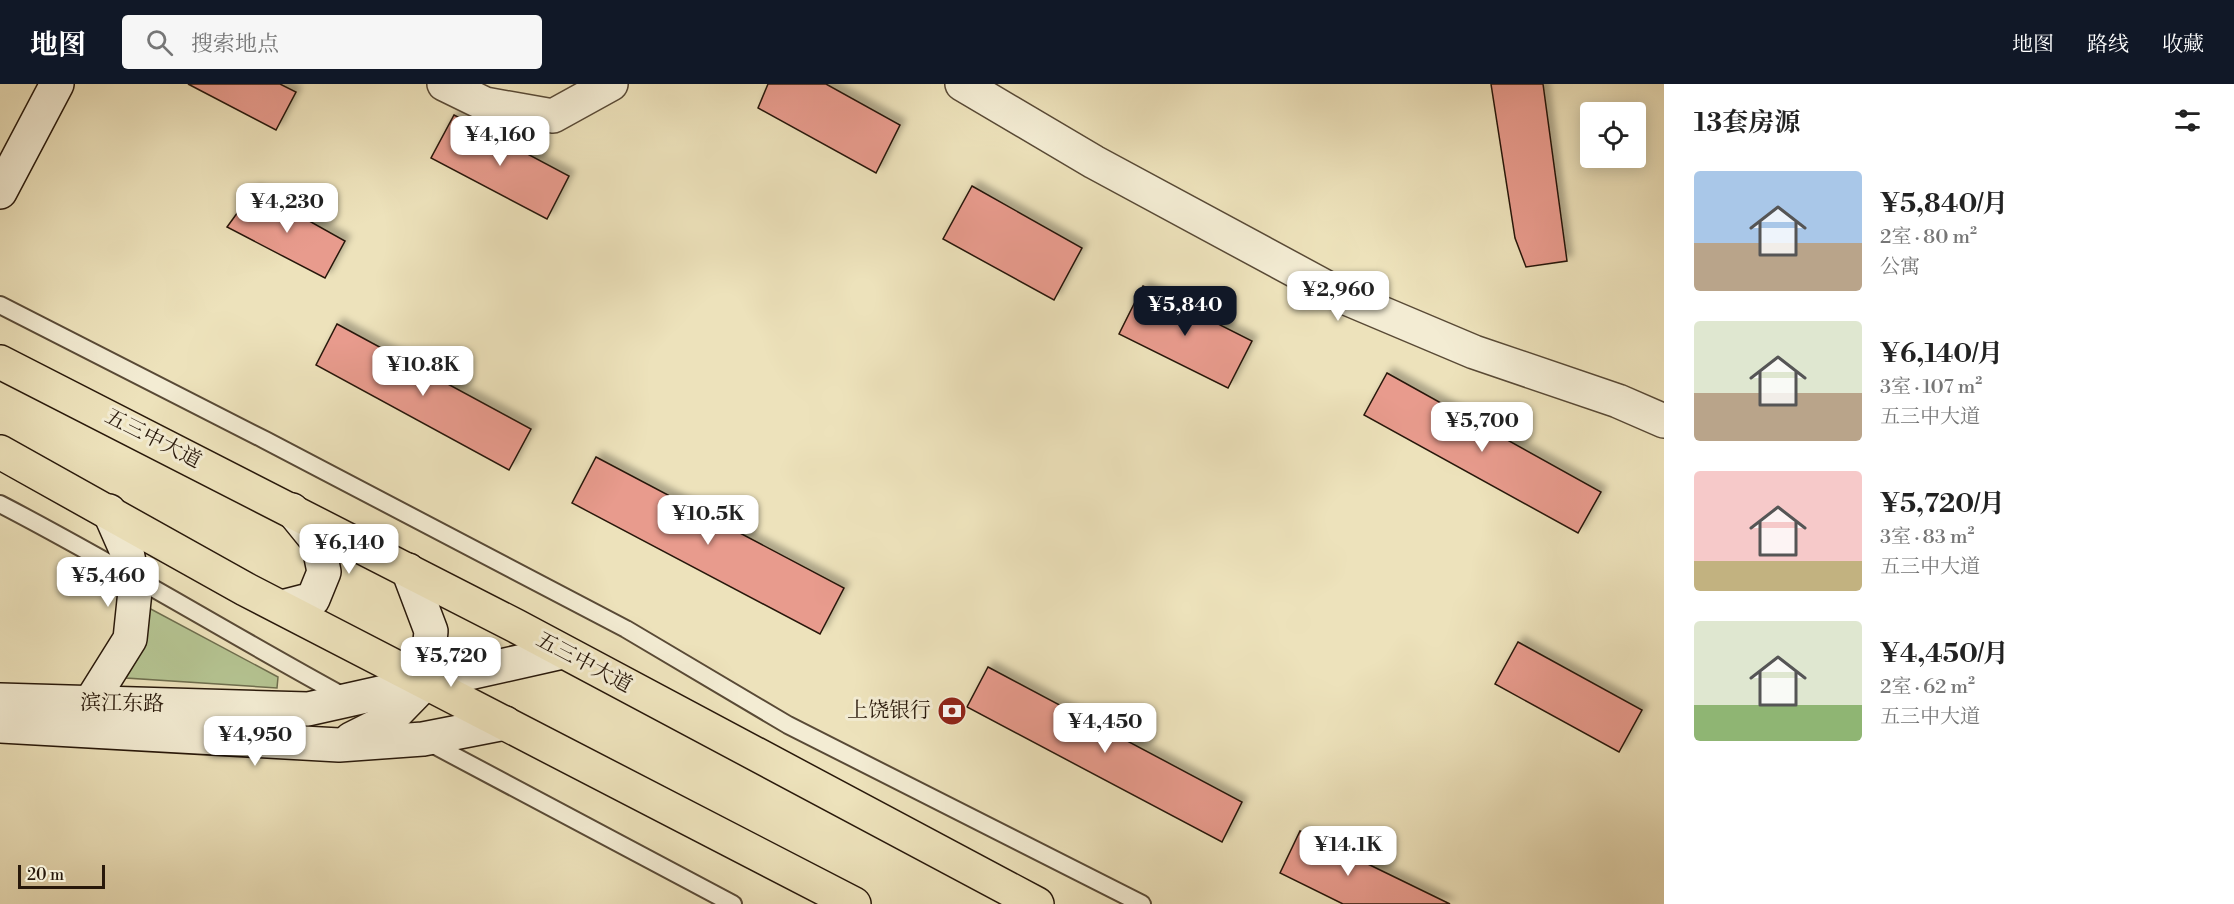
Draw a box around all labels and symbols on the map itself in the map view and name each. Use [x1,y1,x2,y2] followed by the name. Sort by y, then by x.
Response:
[451,116,549,167] pin: ¥4,160
[238,183,336,234] pin: ¥4,230
[1289,271,1387,322] pin: ¥2,960
[1136,286,1234,337] pin: ¥5,840
[374,346,472,397] pin: ¥10.8K
[1433,402,1531,453] pin: ¥5,700
[100,404,206,474] street label: 五三中大道
[659,495,757,546] pin: ¥10.5K
[300,524,398,575] pin: ¥6,140
[59,557,157,608] pin: ¥5,460
[532,627,636,699] street label: 五三中大道
[402,637,500,688] pin: ¥5,720
[80,690,164,718] street label: 滨江东路
[936,695,968,727] bank icon: 上饶银行
[847,698,931,724] place label: 上饶银行
[1056,703,1154,754] pin: ¥4,450
[206,716,304,767] pin: ¥4,950
[1299,826,1397,877] pin: ¥14.1K
[18,862,105,890] scale bar

